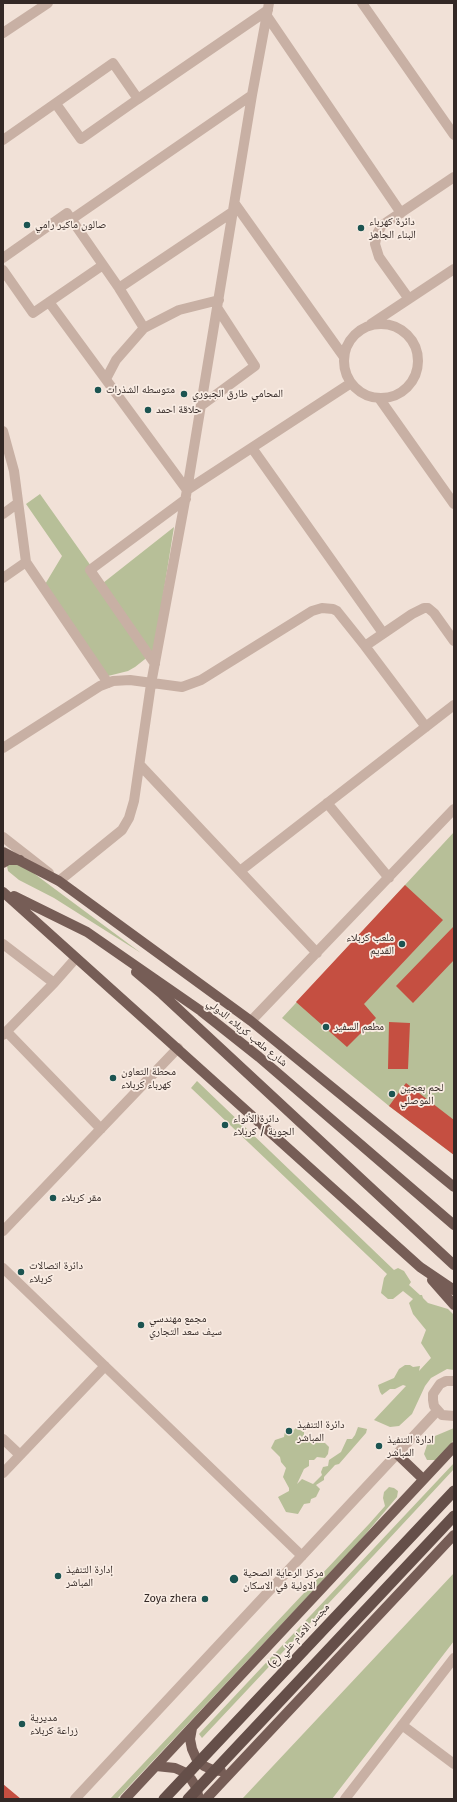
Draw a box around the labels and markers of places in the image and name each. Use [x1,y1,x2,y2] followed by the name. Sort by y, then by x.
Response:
[369,215,416,241] place label: دائرة كهرباء البناء الجاهز
[35,218,106,232] place label: صالون ماكير رامي
[22,220,32,230] marker: صالون ماكير رامي
[356,223,366,233] marker: دائرة كهرباء البناء الجاهز
[106,383,175,397] place label: متوسطه الشذرات
[93,385,103,395] marker: متوسطه الشذرات
[192,387,283,401] place label: المحامي طارق الجبوري
[179,389,189,399] marker: المحامي طارق الجبوري
[156,403,202,417] place label: حلاقة احمد
[143,405,153,415] marker: حلاقة احمد
[346,931,394,957] place label: ملعب كربلاء القديم
[397,939,407,949] marker: ملعب كربلاء القديم
[334,1020,384,1034] place label: مطعم السفير
[321,1022,331,1032] marker: مطعم السفير
[121,1065,176,1091] place label: محطة التعاون كهرباء كربلاء
[108,1073,118,1083] marker: محطة التعاون كهرباء كربلاء
[400,1081,444,1107] place label: لحم بعجين الموصلي
[387,1089,397,1099] marker: لحم بعجين الموصلي
[233,1112,294,1138] place label: دائرة الأنواء الجوية / كربلاء
[220,1120,230,1130] marker: دائرة الأنواء الجوية / كربلاء
[61,1191,101,1205] place label: مقر كربلاء
[48,1193,58,1203] marker: مقر كربلاء
[29,1259,83,1285] place label: دائرة اتصالات كربلاء
[16,1267,26,1277] marker: دائرة اتصالات كربلاء
[149,1312,222,1338] place label: مجمع مهندسي سيف سعد التجاري
[136,1320,146,1330] marker: مجمع مهندسي سيف سعد التجاري
[297,1418,345,1444] place label: دائرة التنفيذ المباشر
[284,1426,294,1436] marker: دائرة التنفيذ المباشر
[387,1433,434,1459] place label: ادارة التنفيذ المباشر
[374,1441,384,1451] marker: ادارة التنفيذ المباشر
[66,1563,113,1589] place label: إدارة التنفيذ المباشر
[243,1566,324,1592] place label: مركز الرعاية الصحية الاولية في الاسكان
[53,1571,63,1581] marker: إدارة التنفيذ المباشر
[228,1573,240,1585] marker: مركز الرعاية الصحية الاولية في الاسكان
[144,1592,197,1606] place label: Zoya zhera
[200,1594,210,1604] marker: Zoya zhera
[30,1711,78,1737] place label: مديرية زراعة كربلاء
[17,1719,27,1729] marker: مديرية زراعة كربلاء

